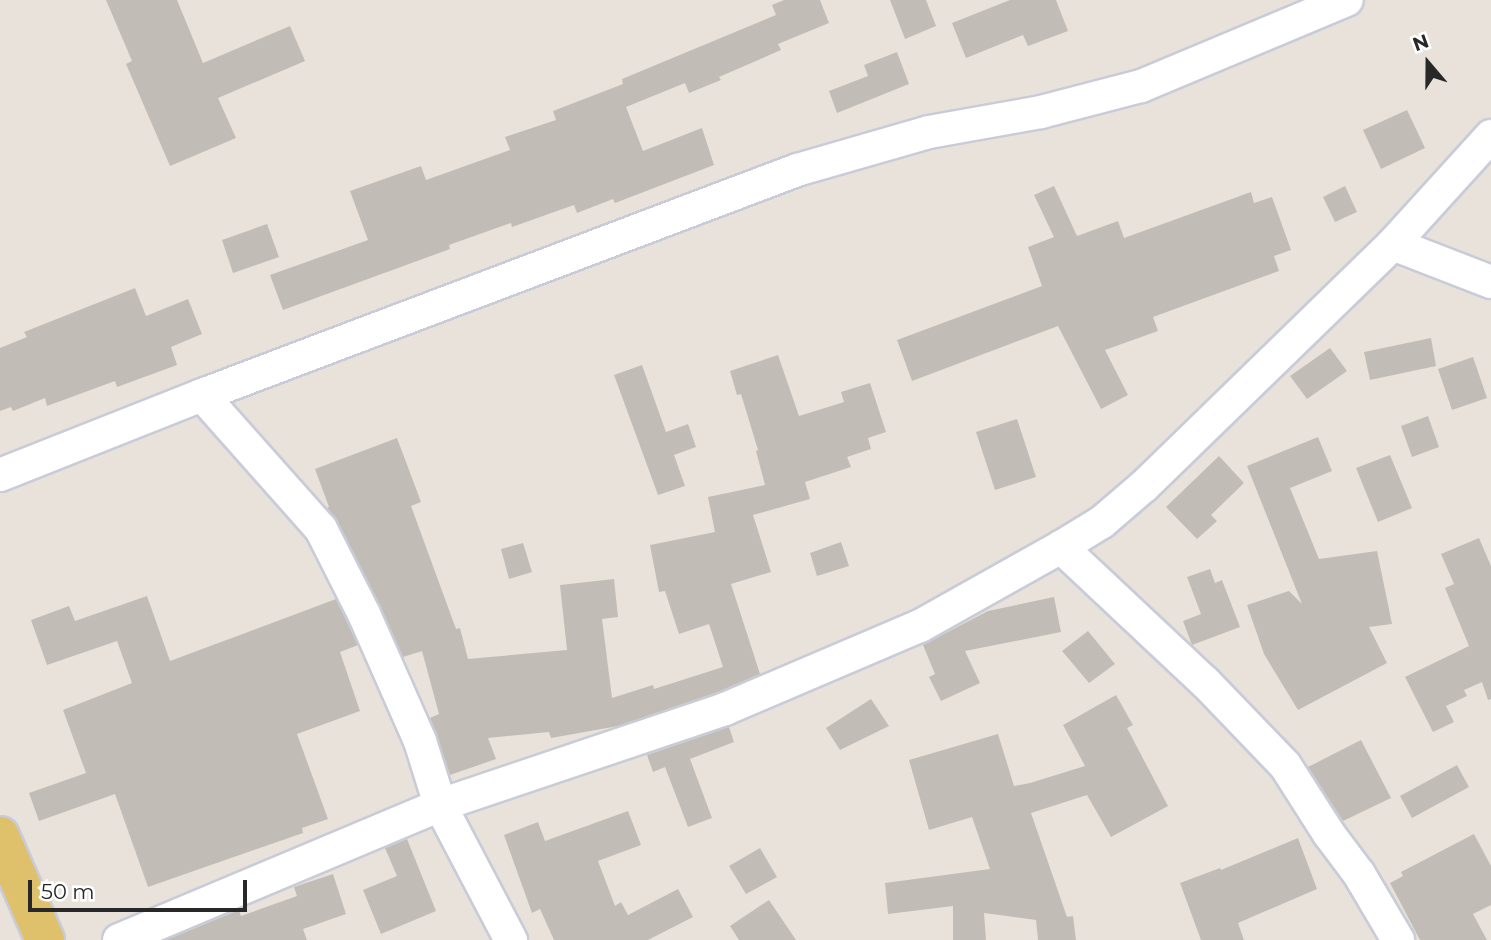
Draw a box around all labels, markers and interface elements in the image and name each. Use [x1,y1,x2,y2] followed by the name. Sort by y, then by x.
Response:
[1393,28,1463,98] north arrow
[1409,29,1432,56] text: N
[32,866,250,910] scale bar
[41,879,95,904] text: 50 m

